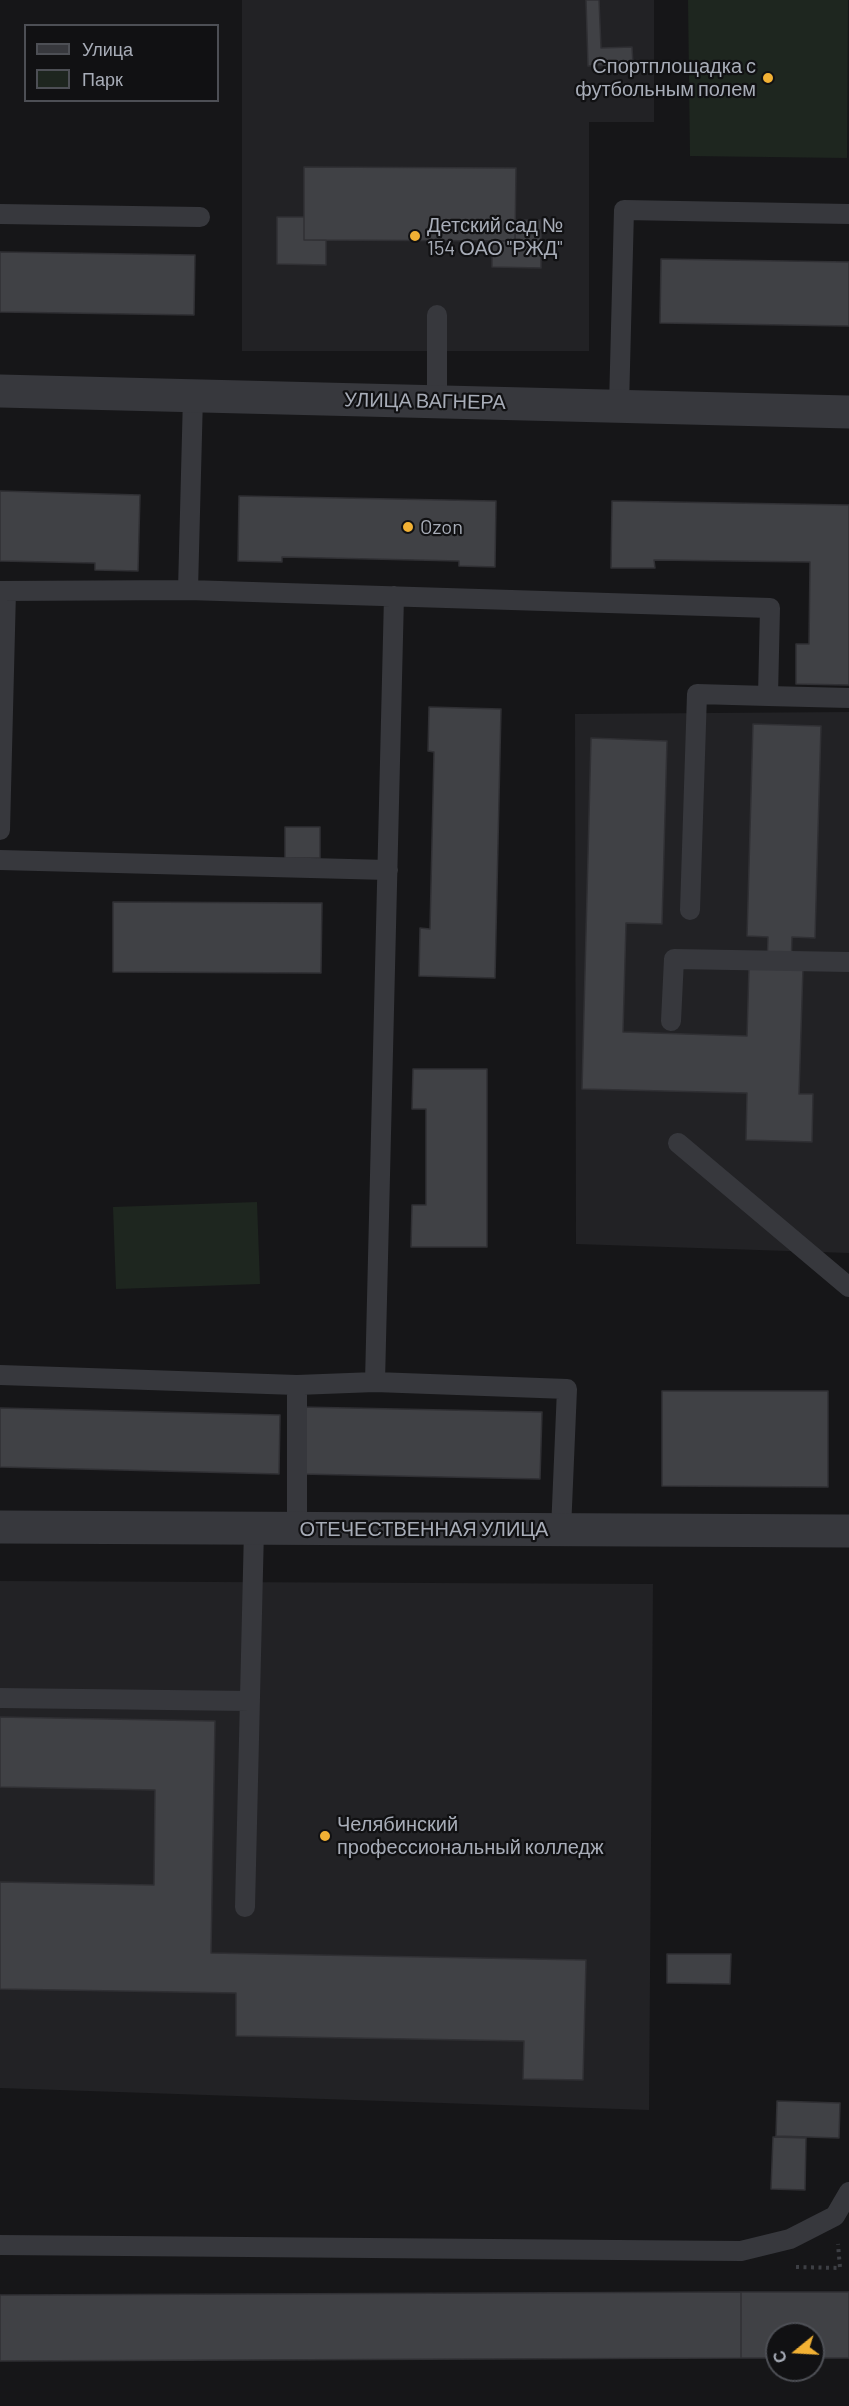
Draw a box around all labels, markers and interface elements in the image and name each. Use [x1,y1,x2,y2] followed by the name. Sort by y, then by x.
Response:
[24,24,219,102] legend
[82,38,133,60] text: Улица
[575,54,756,101] place label: Спортплощадка с футбольным полем
[82,68,123,90] text: Парк
[761,71,775,85] marker: Спортплощадка с футбольным полем
[427,213,563,260] place label: Детский сад № 154 ОАО "РЖД"
[408,229,422,243] marker: Детский сад № 154 ОАО "РЖД"
[344,388,506,414] street label: УЛИЦА ВАГНЕРА
[420,515,463,539] place label: Ozon
[401,520,415,534] marker: Ozon
[300,1517,548,1541] street label: ОТЕЧЕСТВЕННАЯ УЛИЦА
[337,1812,604,1859] place label: Челябинский профессиональный колледж
[318,1829,332,1843] marker: Челябинский профессиональный колледж
[765,2322,825,2382] north arrow
[768,2349,790,2366] text: С

